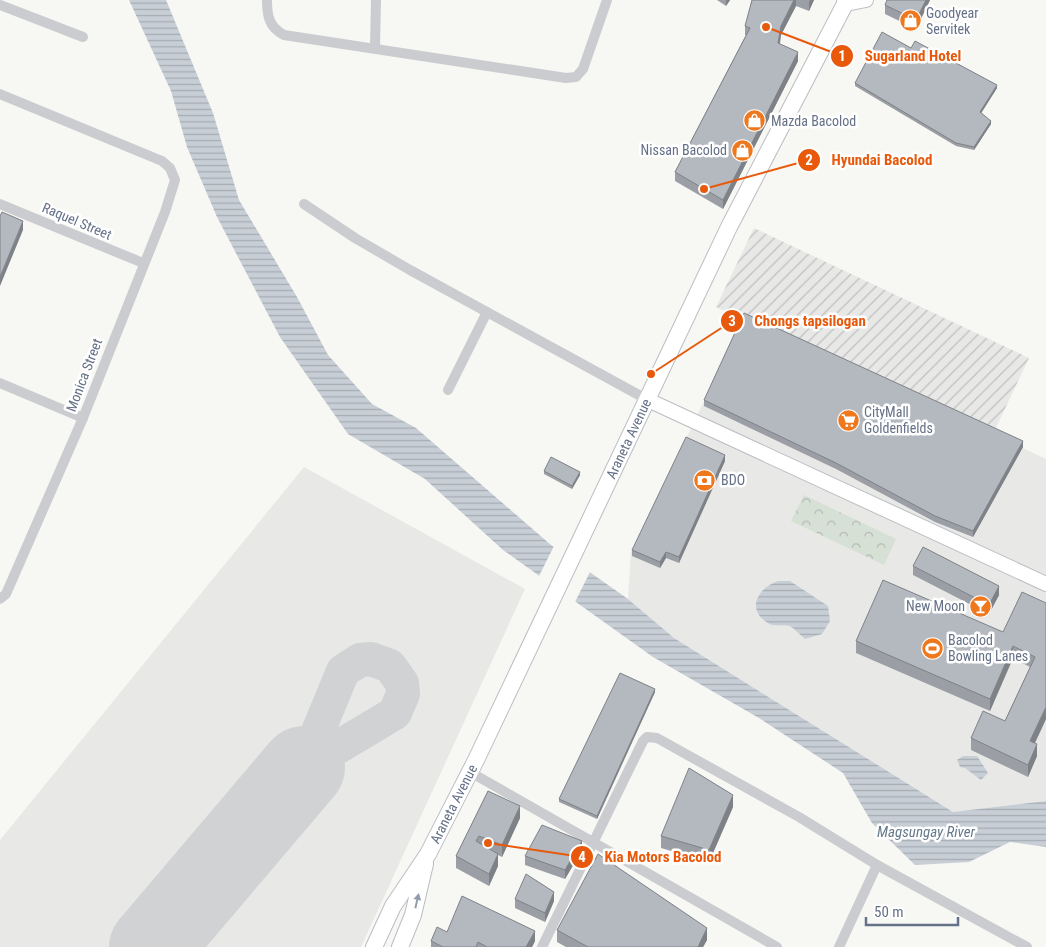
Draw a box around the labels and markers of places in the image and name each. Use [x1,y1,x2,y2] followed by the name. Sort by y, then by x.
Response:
[926,5,979,37] place label: Goodyear Servitek
[898,9,922,33] shop icon: Goodyear Servitek
[830,41,971,71] callout: Sugarland Hotel
[743,109,767,133] shop icon: Mazda Bacolod
[771,113,856,129] place label: Mazda Bacolod
[731,138,755,162] shop icon: Nissan Bacolod
[641,142,727,158] place label: Nissan Bacolod
[796,145,942,175] callout: Hyundai Bacolod
[720,306,876,336] callout: Chongs tapsilogan
[864,404,933,436] place label: CityMall Goldenfields
[836,408,860,432] supermarket icon: CityMall Goldenfields
[693,468,717,492] bank icon: BDO
[721,472,745,488] place label: BDO
[969,594,993,618] bar icon: New Moon
[906,598,965,614] place label: New Moon
[948,632,1028,664] place label: Bacolod Bowling Lanes
[920,636,944,660] sports icon: Bacolod Bowling Lanes
[570,842,732,872] callout: Kia Motors Bacolod

